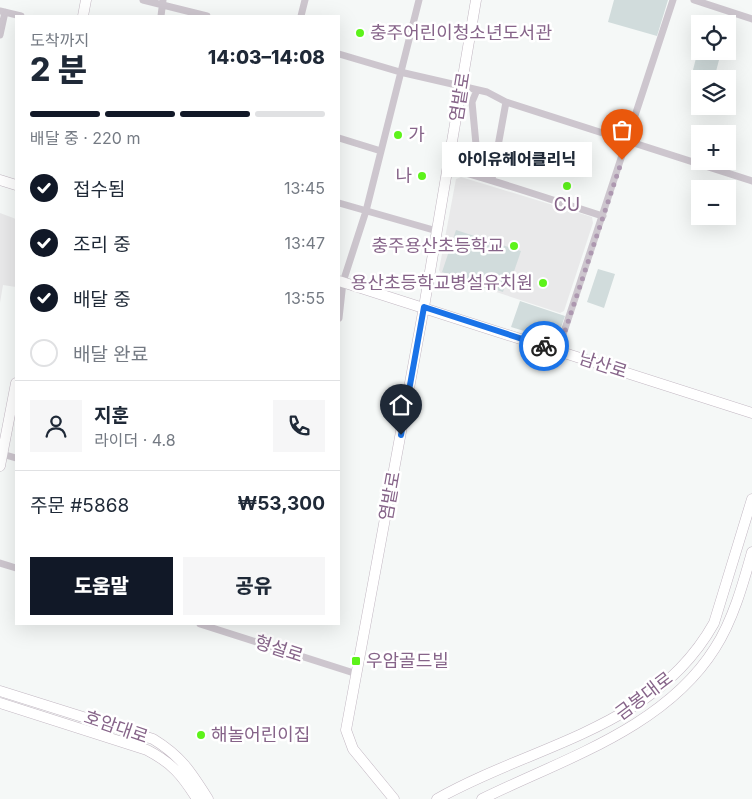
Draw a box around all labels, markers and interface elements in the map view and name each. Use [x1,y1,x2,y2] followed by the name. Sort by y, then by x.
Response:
[691,15,736,225] map controls
[691,15,736,60] button: locate
[370,22,553,43] place label: 충주어린이청소년도서관
[354,27,366,39] marker: 충주어린이청소년도서관
[30,30,89,50] text: 도착까지
[208,46,325,69] text: 14:03–14:08
[30,50,87,89] text: 2 분
[691,70,736,115] button: layers
[445,71,474,123] street label: 염밭로
[601,109,643,160] pin
[608,116,636,144] icon: bag
[408,124,425,145] place label: 가
[691,125,736,170] button: +
[30,128,140,148] text: 배달 중 · 220 m
[392,129,404,141] marker: 가
[442,142,592,178] callout: 아이유헤어클리닉
[458,149,576,169] text: 아이유헤어클리닉
[395,165,412,186] place label: 나
[416,170,428,182] marker: 나
[30,174,58,202] icon: check
[73,178,125,201] text: 접수됨
[284,178,325,198] text: 13:45
[561,180,573,192] marker: CU
[691,180,736,225] button: −
[554,194,580,215] place label: CU
[30,229,58,257] icon: check
[73,233,131,256] text: 조리 중
[285,233,325,253] text: 13:47
[372,235,504,256] place label: 충주용산초등학교
[508,240,520,252] marker: 충주용산초등학교
[351,272,533,293] place label: 용산초등학교병설유치원
[537,277,549,289] marker: 용산초등학교병설유치원
[30,284,58,312] icon: check
[73,288,131,311] text: 배달 중
[285,288,325,308] text: 13:55
[519,321,569,371] courier
[530,332,558,360] icon: bike
[73,343,148,366] text: 배달 완료
[576,347,630,382] street label: 남산로
[380,384,422,435] pin
[387,391,415,419] icon: home
[30,400,82,452] button: person
[273,400,325,452] button: phone
[94,404,129,427] text: 지훈
[94,430,176,450] text: 라이더 · 4.8
[375,470,404,522] street label: 염밭로
[237,492,325,515] text: ₩53,300
[30,494,129,517] text: 주문 #5868
[30,557,173,615] button: 도움말
[183,557,325,615] button: 공유
[252,631,306,666] street label: 형설로
[366,650,449,671] place label: 우암골드빌
[350,655,362,667] marker: 우암골드빌
[611,667,676,724] street label: 금봉대로
[81,706,151,747] street label: 호암대로
[211,724,310,745] place label: 해놀어린이집
[195,729,207,741] marker: 해놀어린이집

